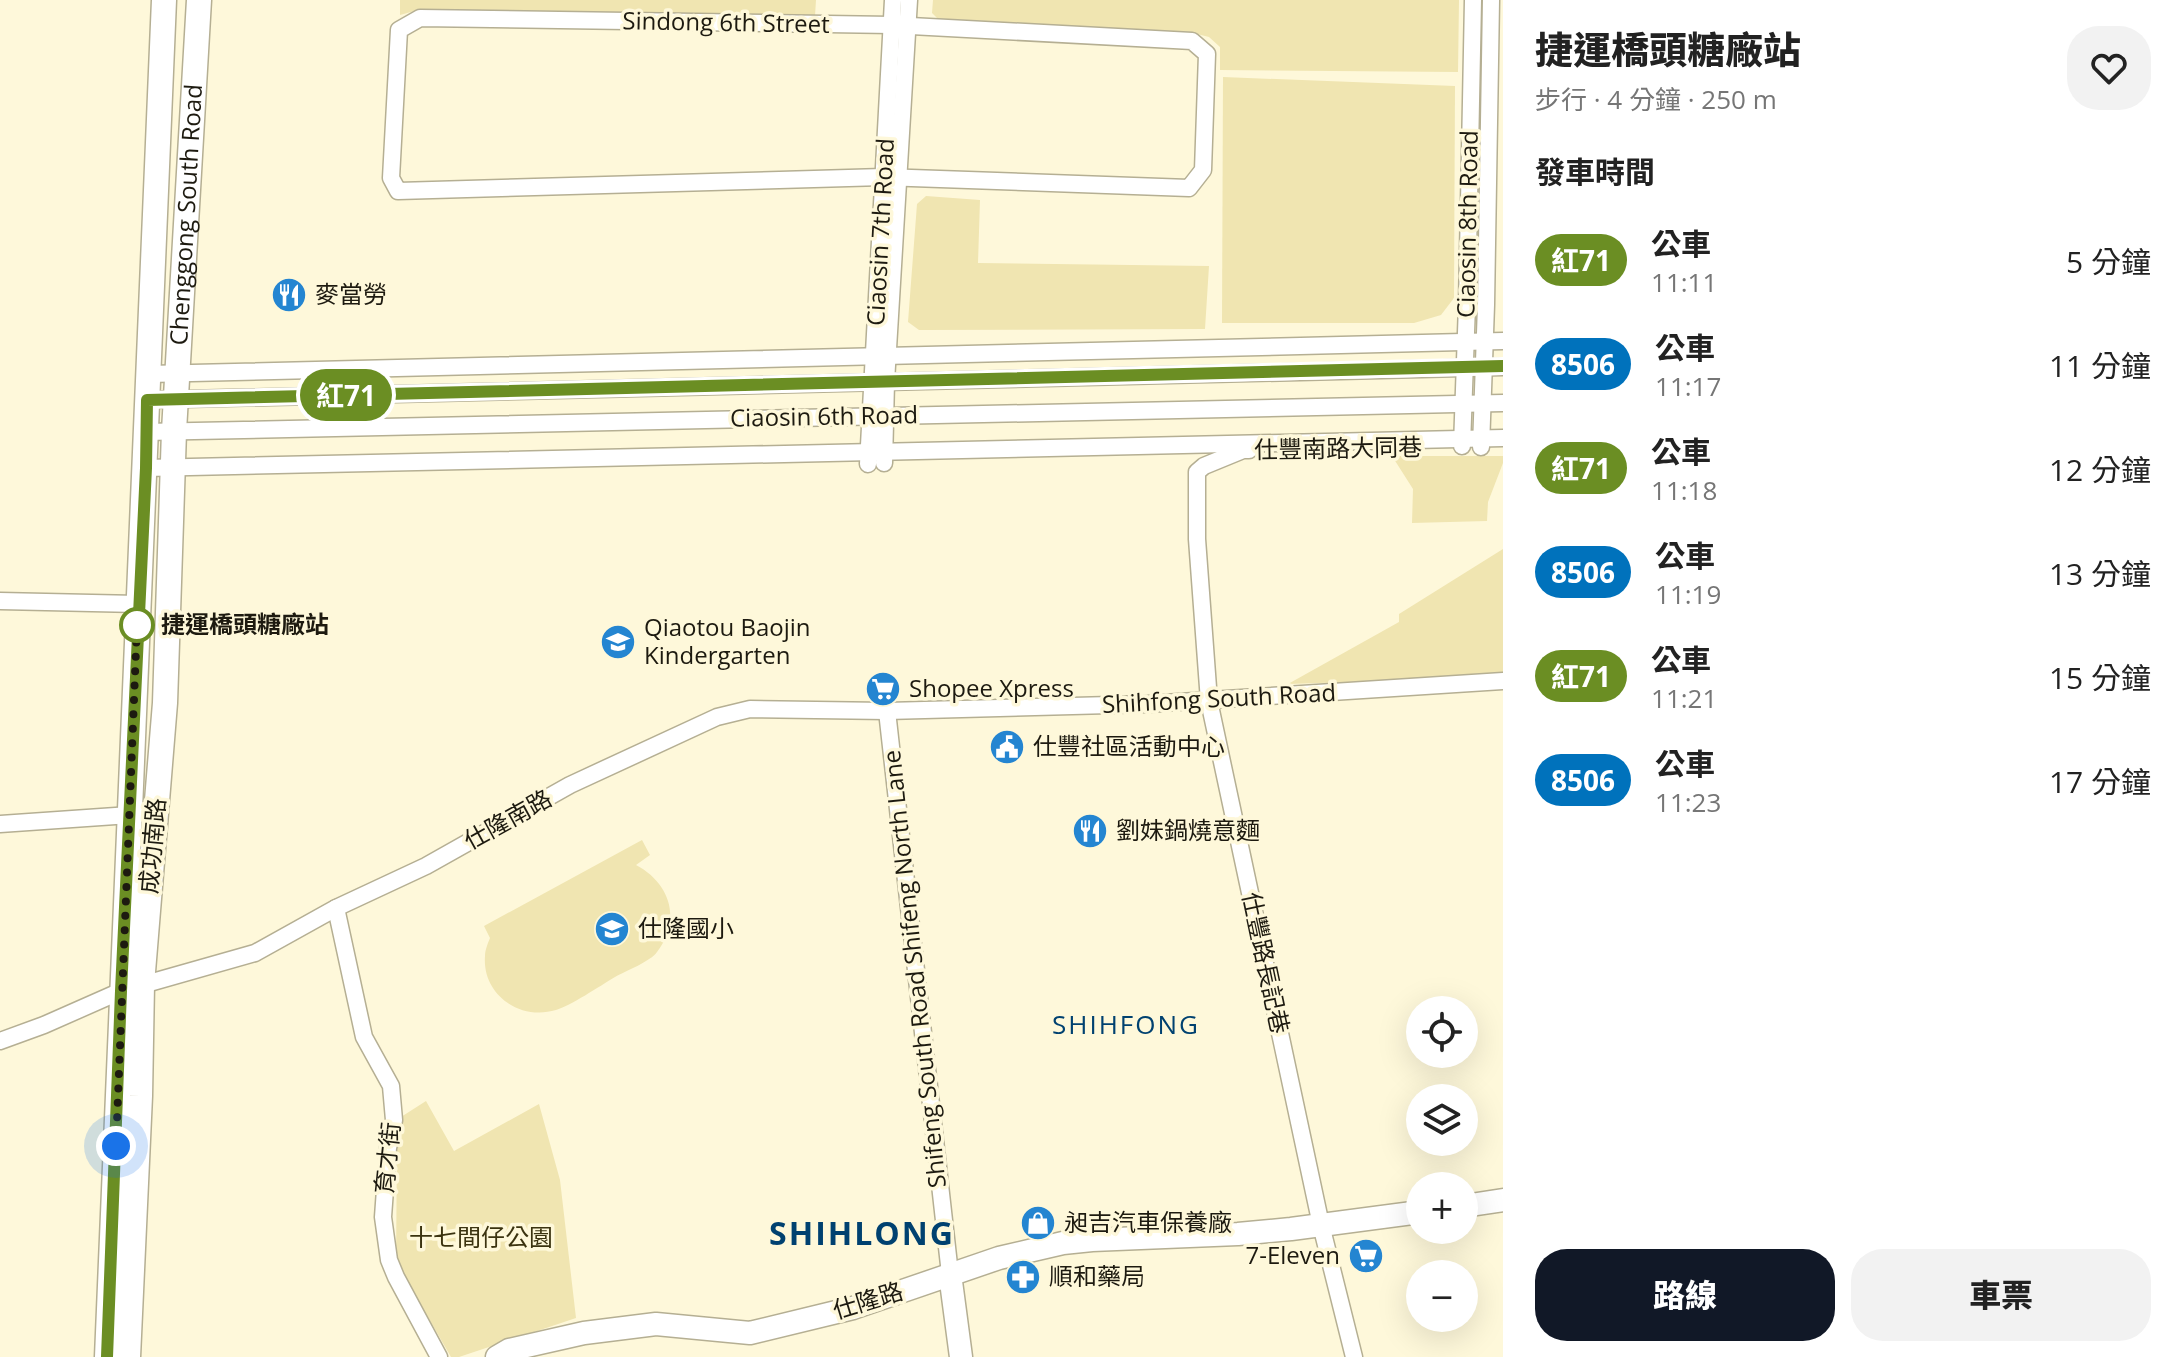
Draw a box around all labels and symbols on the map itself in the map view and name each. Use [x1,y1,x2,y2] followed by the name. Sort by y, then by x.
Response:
[622,3,830,40] street label: Sindong 6th Street
[161,83,209,346] street label: Chenggong South Road
[1448,130,1485,318] street label: Ciaosin 8th Road
[858,137,901,327] street label: Ciaosin 7th Road
[270,276,308,314] restaurant icon: 麥當勞
[315,277,387,310] place label: 麥當勞
[300,369,392,421] line badge: 紅71
[730,397,918,434] street label: Ciaosin 6th Road
[1254,430,1422,465] street label: 仕豐南路大同巷
[161,607,329,640] place label: 捷運橋頭糖廠站
[120,608,154,642] marker: 捷運橋頭糖廠站
[644,610,811,671] place label: Qiaotou Baojin Kindergarten
[599,623,637,661] school or university icon: Qiaotou Baojin Kindergarten
[864,670,902,708] supermarket icon: Shopee Xpress
[909,671,1074,704] place label: Shopee Xpress
[1101,675,1337,720] street label: Shihfong South Road
[988,728,1026,766] public building icon: 仕豐社區活動中心
[1033,729,1225,762] place label: 仕豐社區活動中心
[874,749,953,1190] street label: Shifeng South Road Shifeng North Lane
[457,781,557,856] street label: 仕隆南路
[131,797,172,895] street label: 成功南路
[1071,812,1109,850] restaurant icon: 劉妹鍋燒意麵
[1116,813,1260,846] place label: 劉妹鍋燒意麵
[1235,889,1298,1037] street label: 仕豐路長記巷
[593,910,631,948] school or university icon: 仕隆國小
[638,911,734,944] place label: 仕隆國小
[1052,1006,1200,1042] district label: SHIHFONG
[366,1120,407,1195] street label: 育才街
[96,1126,136,1166] your location
[1019,1204,1057,1242] shop icon: 昶吉汽車保養廠
[1064,1205,1232,1238] place label: 昶吉汽車保養廠
[769,1211,955,1254] district label: SHIHLONG
[409,1220,553,1253] park label: 十七間仔公園
[1347,1237,1385,1275] supermarket icon: 7-Eleven
[1246,1238,1340,1271] place label: 7-Eleven
[1004,1258,1042,1296] pharmacy icon: 順和藥局
[1049,1259,1145,1292] place label: 順和藥局
[828,1273,907,1326] street label: 仕隆路

